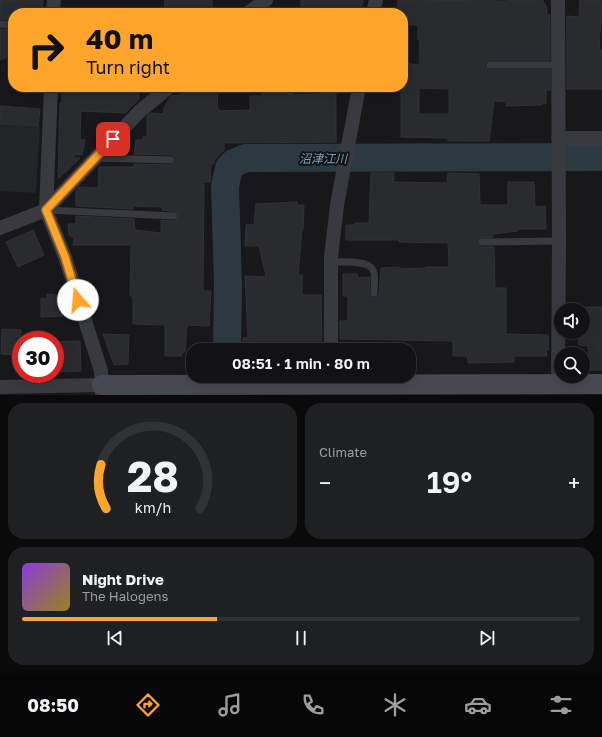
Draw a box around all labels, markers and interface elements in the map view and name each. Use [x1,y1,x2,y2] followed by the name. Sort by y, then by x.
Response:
[86,22,153,55] text: 40 m
[20,24,72,76] icon: right
[86,56,170,78] text: Turn right
[96,122,130,156] pin
[102,128,124,150] icon: arrive
[299,151,349,166] water label: 沼津江川
[57,279,99,321] position arrow
[554,303,590,383] map controls
[554,303,590,339] button: sound
[12,331,64,383] speed limit sign: 30
[554,347,590,383] button: search
[232,354,370,372] text: 08:51 · 1 min · 80 m
[319,444,367,460] text: Climate
[127,451,179,501] text: 28
[427,464,472,500] text: 19°
[319,469,331,496] text: −
[568,469,580,496] text: +
[134,499,171,516] text: km/h
[82,570,164,588] text: Night Drive
[82,588,168,604] text: The Halogens
[104,627,126,649] icon: previous
[290,627,312,649] icon: pause
[476,627,498,649] icon: next
[134,691,162,719] icon: directions
[216,691,244,719] icon: music
[299,691,327,719] icon: phone
[381,691,409,719] icon: climate
[464,691,492,719] icon: car
[547,691,575,719] icon: filters
[27,694,79,716] text: 08:50

